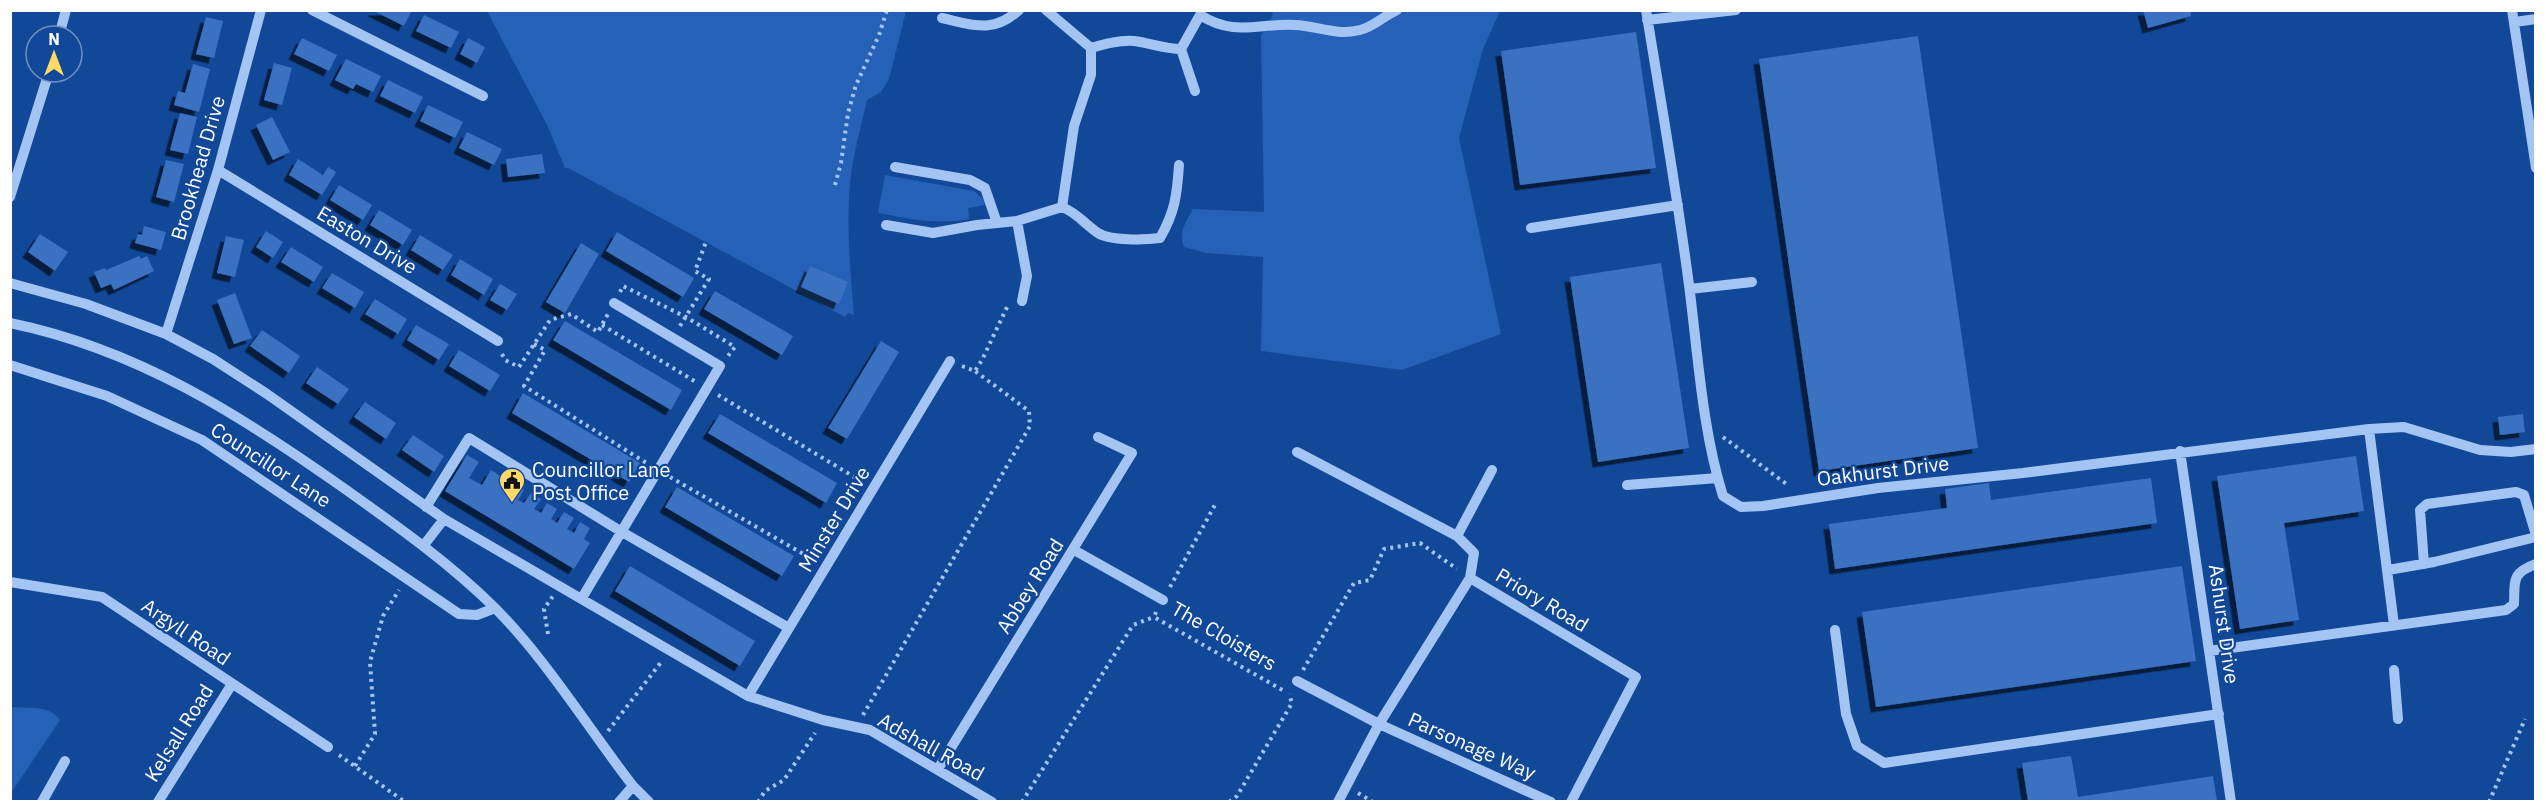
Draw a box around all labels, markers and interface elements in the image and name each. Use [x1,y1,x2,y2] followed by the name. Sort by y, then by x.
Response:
[24,24,84,84] north arrow
[48,29,60,49] text: N
[164,93,231,243] street label: Brookhead Drive
[312,199,422,280] street label: Easton Drive
[206,416,337,514] street label: Councillor Lane
[1815,449,1951,492] street label: Oakhurst Drive
[532,456,670,506] place label: Councillor Lane Post Office
[791,461,876,577] street label: Minster Drive
[497,466,527,504] public building icon: Councillor Lane Post Office
[990,533,1070,639] street label: Abbey Road
[1491,561,1594,638] street label: Priory Road
[2203,562,2246,685] street label: Ashurst Drive
[137,592,236,671] street label: Argyll Road
[1167,595,1282,677] street label: The Cloisters
[138,679,219,787] street label: Kelsall Road
[1404,705,1540,786] street label: Parsonage Way
[873,706,989,787] street label: Adshall Road

